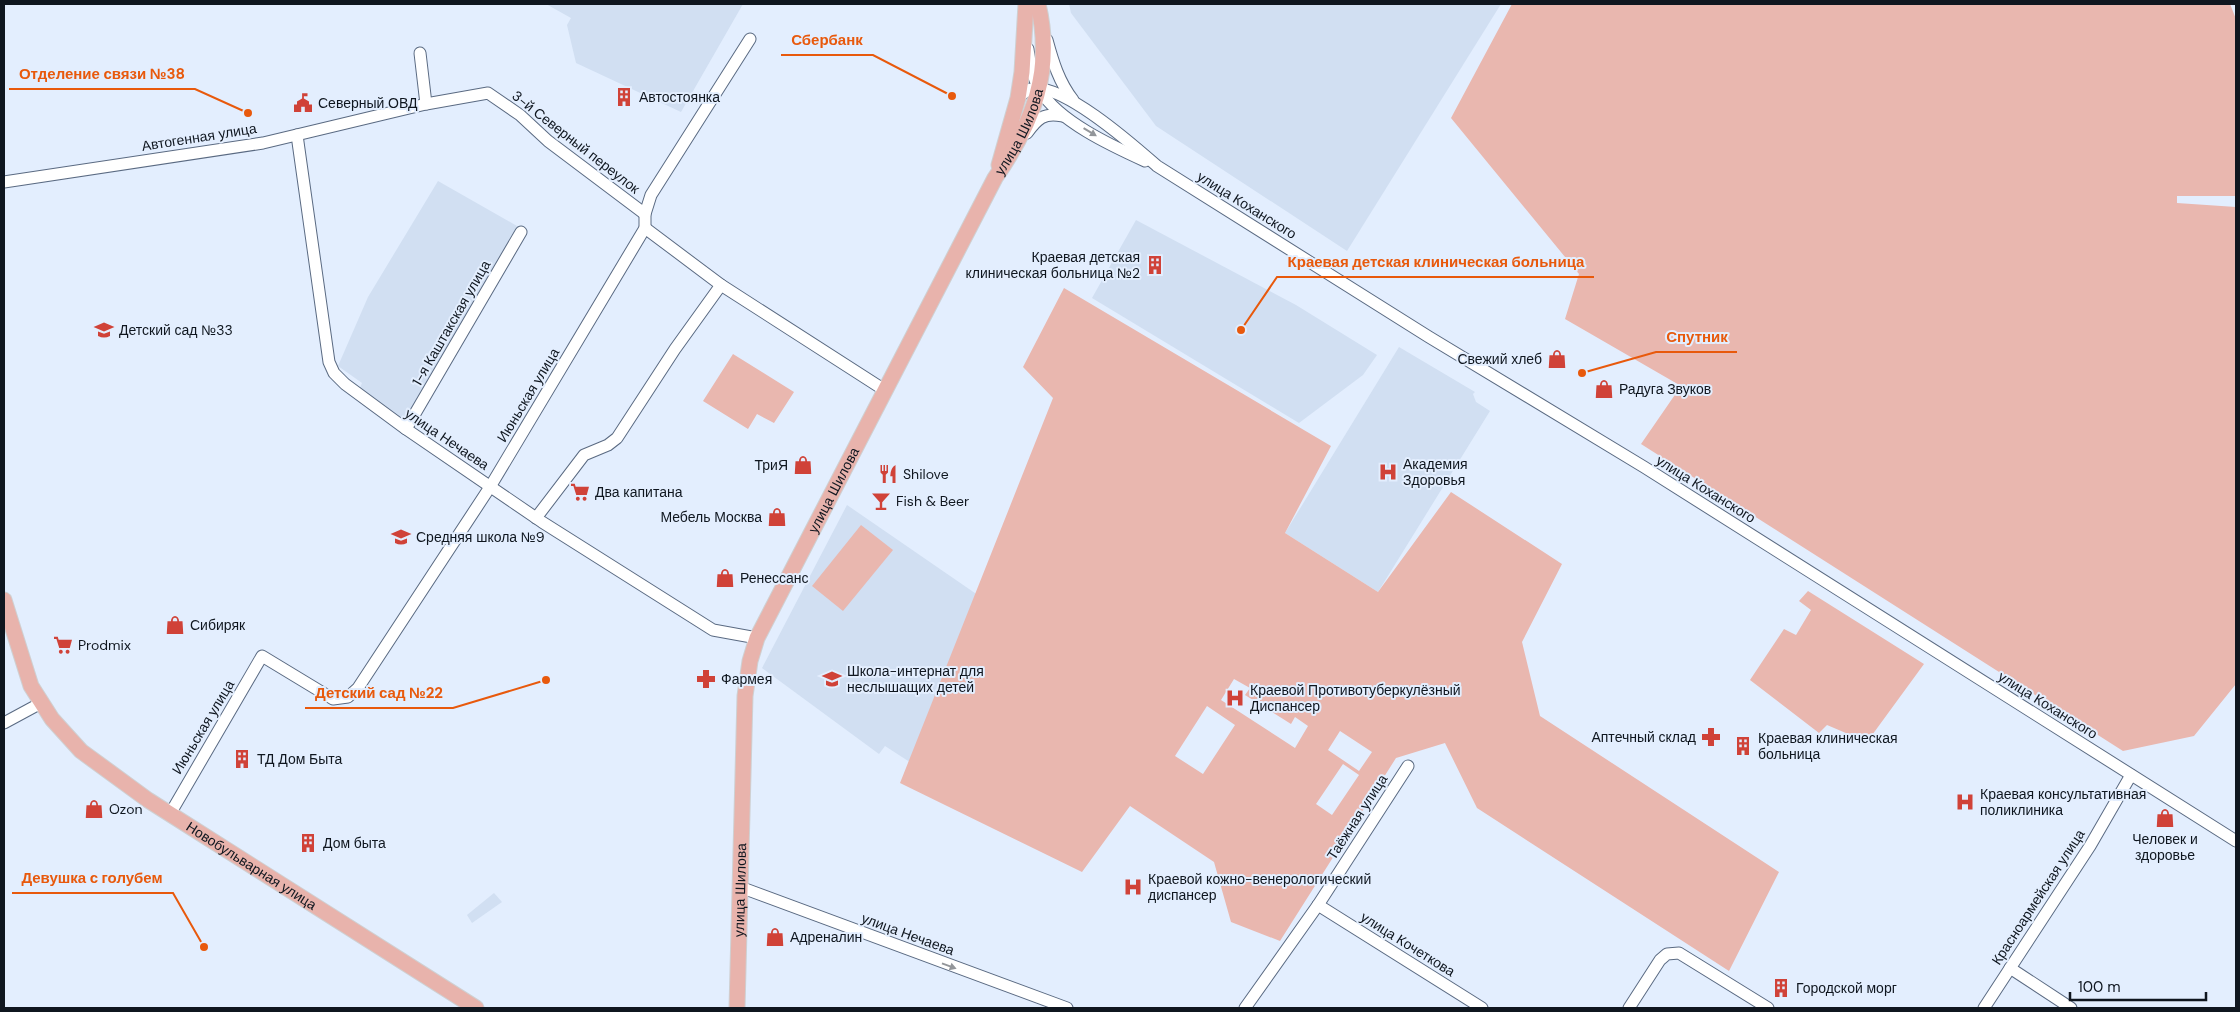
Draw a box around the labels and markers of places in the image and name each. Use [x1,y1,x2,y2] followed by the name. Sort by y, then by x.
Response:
[781,25,873,55] callout: Сбербанк
[9,59,195,89] callout: Отделение связи №38
[613,86,635,108] building icon: Автостоянка
[639,88,720,106] place label: Автостоянка
[292,92,314,114] public building icon: Северный ОВД
[318,94,418,112] place label: Северный ОВД
[1277,247,1594,277] callout: Краевая детская клиническая больница
[965,248,1140,282] place label: Краевая детская клиническая больница №2
[1144,254,1166,276] building icon: Краевая детская клиническая больница №2
[93,319,115,341] school or university icon: Детский сад №33
[119,321,233,339] place label: Детский сад №33
[1656,322,1737,352] callout: Спутник
[1546,348,1568,370] shop icon: Свежий хлеб
[1457,350,1542,368] place label: Свежий хлеб
[1593,378,1615,400] shop icon: Радуга Звуков
[1619,380,1711,398] place label: Радуга Звуков
[792,454,814,476] shop icon: ТриЯ
[1403,455,1468,489] place label: Академия Здоровья
[755,456,788,474] place label: ТриЯ
[1377,461,1399,483] hospital icon: Академия Здоровья
[877,463,899,485] restaurant icon: Shilove
[903,465,949,483] place label: Shilove
[569,481,591,503] supermarket icon: Два капитана
[595,483,683,501] place label: Два капитана
[870,490,892,512] bar icon: Fish & Beer
[896,492,969,510] place label: Fish & Beer
[766,506,788,528] shop icon: Мебель Москва
[660,508,762,526] place label: Мебель Москва
[390,526,412,548] school or university icon: Средняя школа №9
[416,528,545,546] place label: Средняя школа №9
[714,567,736,589] shop icon: Ренессанс
[740,569,809,587] place label: Ренессанс
[164,614,186,636] shop icon: Сибиряк
[190,616,246,634] place label: Сибиряк
[52,634,74,656] supermarket icon: Prodmix
[78,636,131,654] place label: Prodmix
[847,662,984,696] place label: Школа-интернат для неслышащих детей
[695,668,717,690] pharmacy icon: Фармея
[821,668,843,690] school or university icon: Школа-интернат для неслышащих детей
[721,670,772,688] place label: Фармея
[305,678,453,708] callout: Детский сад №22
[1250,681,1461,715] place label: Краевой Противотуберкулёзный Диспансер
[1224,687,1246,709] hospital icon: Краевой Противотуберкулёзный Диспансер
[1700,726,1722,748] pharmacy icon: Аптечный склад
[1591,728,1696,746] place label: Аптечный склад
[1758,729,1898,763] place label: Краевая клиническая больница
[1732,735,1754,757] building icon: Краевая клиническая больница
[231,748,253,770] building icon: ТД Дом Быта
[257,750,343,768] place label: ТД Дом Быта
[1980,785,2146,819] place label: Краевая консультативная поликлиника
[1954,791,1976,813] hospital icon: Краевая консультативная поликлиника
[83,798,105,820] shop icon: Ozon
[109,800,143,818] place label: Ozon
[2154,807,2176,829] shop icon: Человек и здоровье
[2132,830,2198,864] place label: Человек и здоровье
[297,832,319,854] building icon: Дом быта
[323,834,386,852] place label: Дом быта
[12,863,173,893] callout: Девушка с голубем
[1148,870,1371,904] place label: Краевой кожно-венерологический диспансер
[1122,876,1144,898] hospital icon: Краевой кожно-венерологический диспансер
[764,926,786,948] shop icon: Адреналин
[790,928,862,946] place label: Адреналин
[1770,977,1792,999] building icon: Городской морг
[1796,979,1897,997] place label: Городской морг

